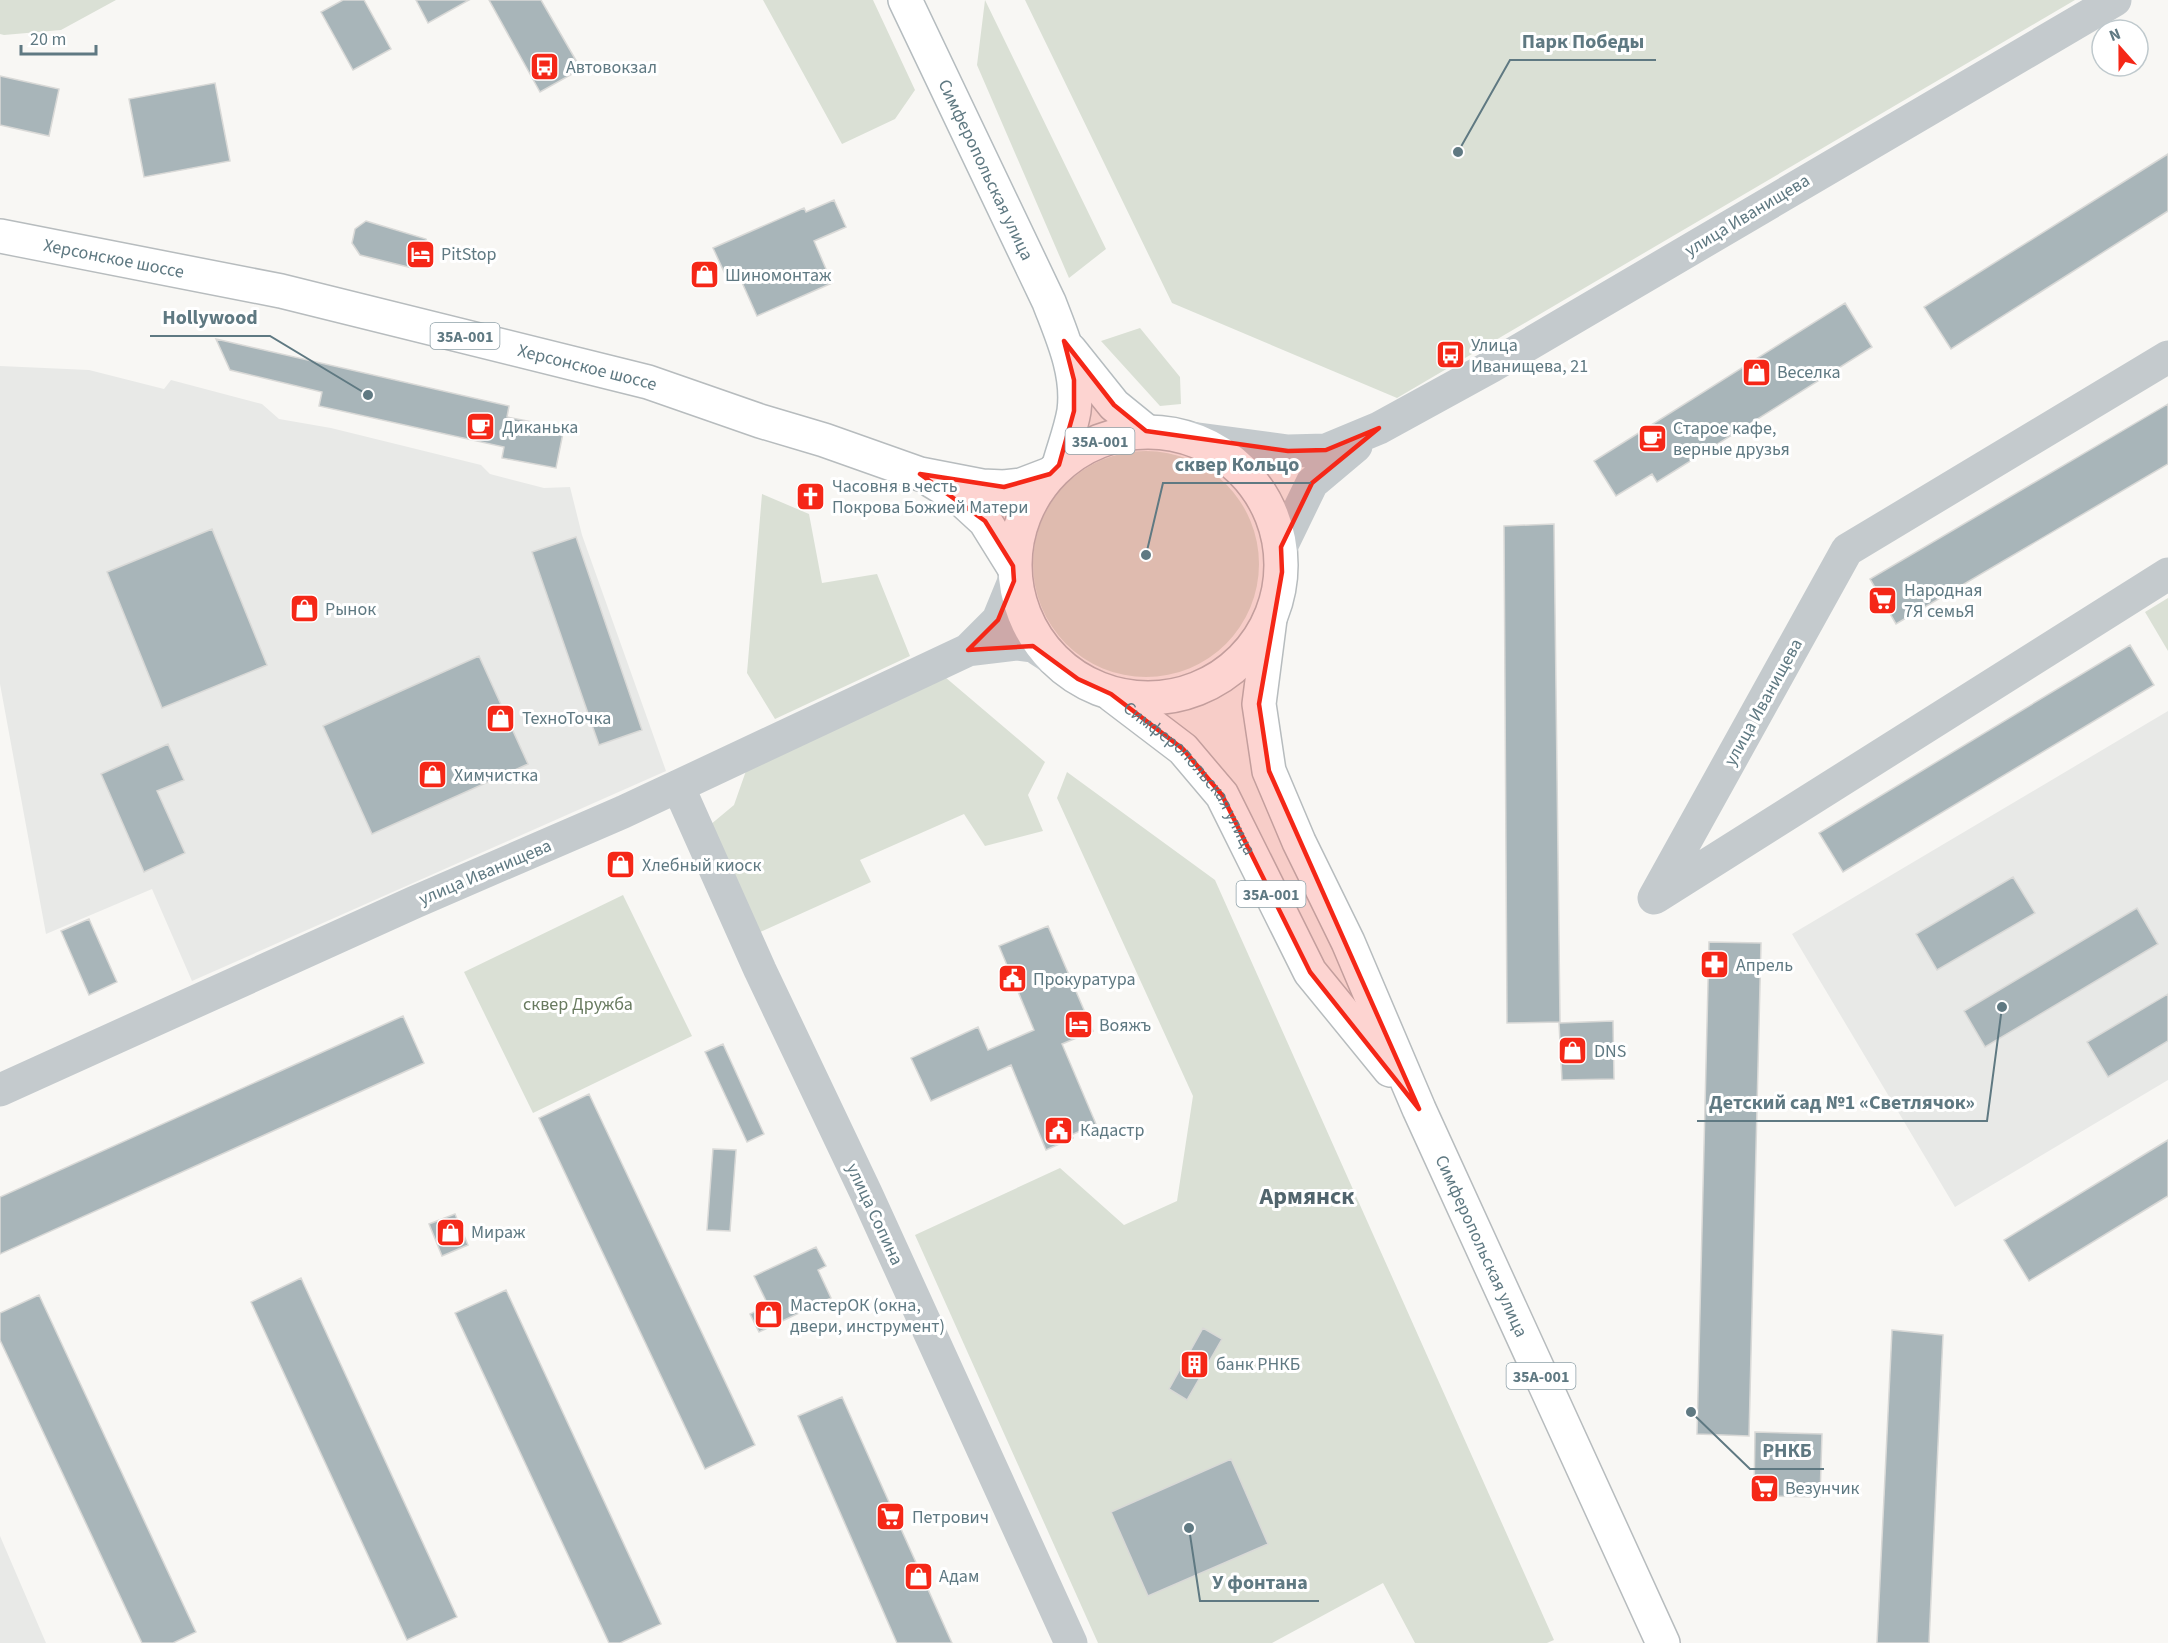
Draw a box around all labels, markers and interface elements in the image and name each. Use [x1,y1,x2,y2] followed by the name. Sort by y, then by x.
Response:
[21,18,96,56] scale bar
[2090,18,2150,78] north arrow
[1510,22,1656,60] callout: Парк Победы
[2106,23,2124,47] text: N
[30,27,66,52] text: 20 m
[1522,28,1644,56] text: Парк Победы
[529,51,561,83] bus stop icon: Автовокзал
[566,55,657,80] place label: Автовокзал
[932,75,1039,265] street label: Симферопольская улица
[1680,168,1815,263] street label: улица Иванищева
[41,233,186,285] street label: Херсонское шоссе
[404,238,436,270] hotel icon: PitStop
[441,242,496,267] place label: PitStop
[688,259,720,291] shop icon: Шиномонтаж
[725,263,832,288] place label: Шиномонтаж
[150,298,270,336] callout: Hollywood
[162,304,258,332] text: Hollywood
[430,323,500,349] road number: 35А-001
[1471,333,1588,379] place label: Улица Иванищева, 21
[515,338,660,397] street label: Херсонское шоссе
[1434,339,1466,371] bus stop icon: Улица Иванищева, 21
[1740,356,1772,388] shop icon: Веселка
[1777,360,1841,385] place label: Веселка
[465,411,497,443] cafe icon: Диканька
[502,415,578,440] place label: Диканька
[1673,416,1790,462] place label: Старое кафе, верные друзья
[1636,422,1668,454] cafe icon: Старое кафе, верные друзья
[1066,428,1134,454] road number: 35А-001
[1163,445,1311,483] callout: сквер Кольцо
[1175,451,1299,479] text: сквер Кольцо
[832,474,1028,520] place label: Часовня в честь Покрова Божией Матери
[795,480,827,512] church icon: Часовня в честь Покрова Божией Матери
[1904,578,1983,624] place label: Народная 7Я семьЯ
[1867,584,1899,616] supermarket icon: Народная 7Я семьЯ
[288,593,320,625] shop icon: Рынок
[325,597,376,622] place label: Рынок
[1718,634,1809,770] street label: улица Иванищева
[1118,696,1262,859] street label: Симферопольская улица
[485,702,517,734] shop icon: ТехноТочка
[522,706,611,731] place label: ТехноТочка
[417,759,449,791] shop icon: Химчистка
[454,763,538,788] place label: Химчистка
[415,833,555,912] street label: улица Иванищева
[605,849,637,881] shop icon: Хлебный киоск
[642,853,762,878] place label: Хлебный киоск
[1236,881,1306,907] road number: 35А-001
[1699,949,1731,981] pharmacy icon: Апрель
[1736,953,1793,978] place label: Апрель
[996,963,1028,995] public building icon: Прокуратура
[1033,967,1136,992] place label: Прокуратура
[523,992,633,1017] park label: сквер Дружба
[1062,1009,1094,1041] hotel icon: Вояжъ
[1099,1013,1151,1038] place label: Вояжъ
[1557,1035,1589,1067] shop icon: DNS
[1594,1039,1626,1064] place label: DNS
[1697,1083,1987,1121] callout: Детский сад №1 «Светлячок»
[1709,1089,1975,1117] text: Детский сад №1 «Светлячок»
[1043,1114,1075,1146] public building icon: Кадастр
[1080,1118,1145,1143] place label: Кадастр
[1429,1151,1534,1341] street label: Симферопольская улица
[840,1159,909,1269] street label: улица Сопина
[1259,1179,1355,1214] district label: Армянск
[434,1216,466,1248] shop icon: Мираж
[471,1220,526,1245] place label: Мираж
[790,1293,945,1339] place label: МастерОК (окна, двери, инструмент)
[753,1299,785,1331] shop icon: МастерОК (окна, двери, инструмент)
[1179,1348,1211,1380] building icon: банк РНКБ
[1216,1352,1300,1377] place label: банк РНКБ
[1506,1363,1576,1389] road number: 35А-001
[1750,1431,1824,1469] callout: РНКБ
[1762,1437,1812,1465] text: РНКБ
[1748,1472,1780,1504] supermarket icon: Везунчик
[1785,1476,1860,1501] place label: Везунчик
[875,1501,907,1533] supermarket icon: Петрович
[912,1505,989,1530] place label: Петрович
[902,1560,934,1592] shop icon: Адам
[1200,1563,1319,1601] callout: У фонтана
[939,1564,979,1589] place label: Адам
[1212,1569,1308,1597] text: У фонтана

